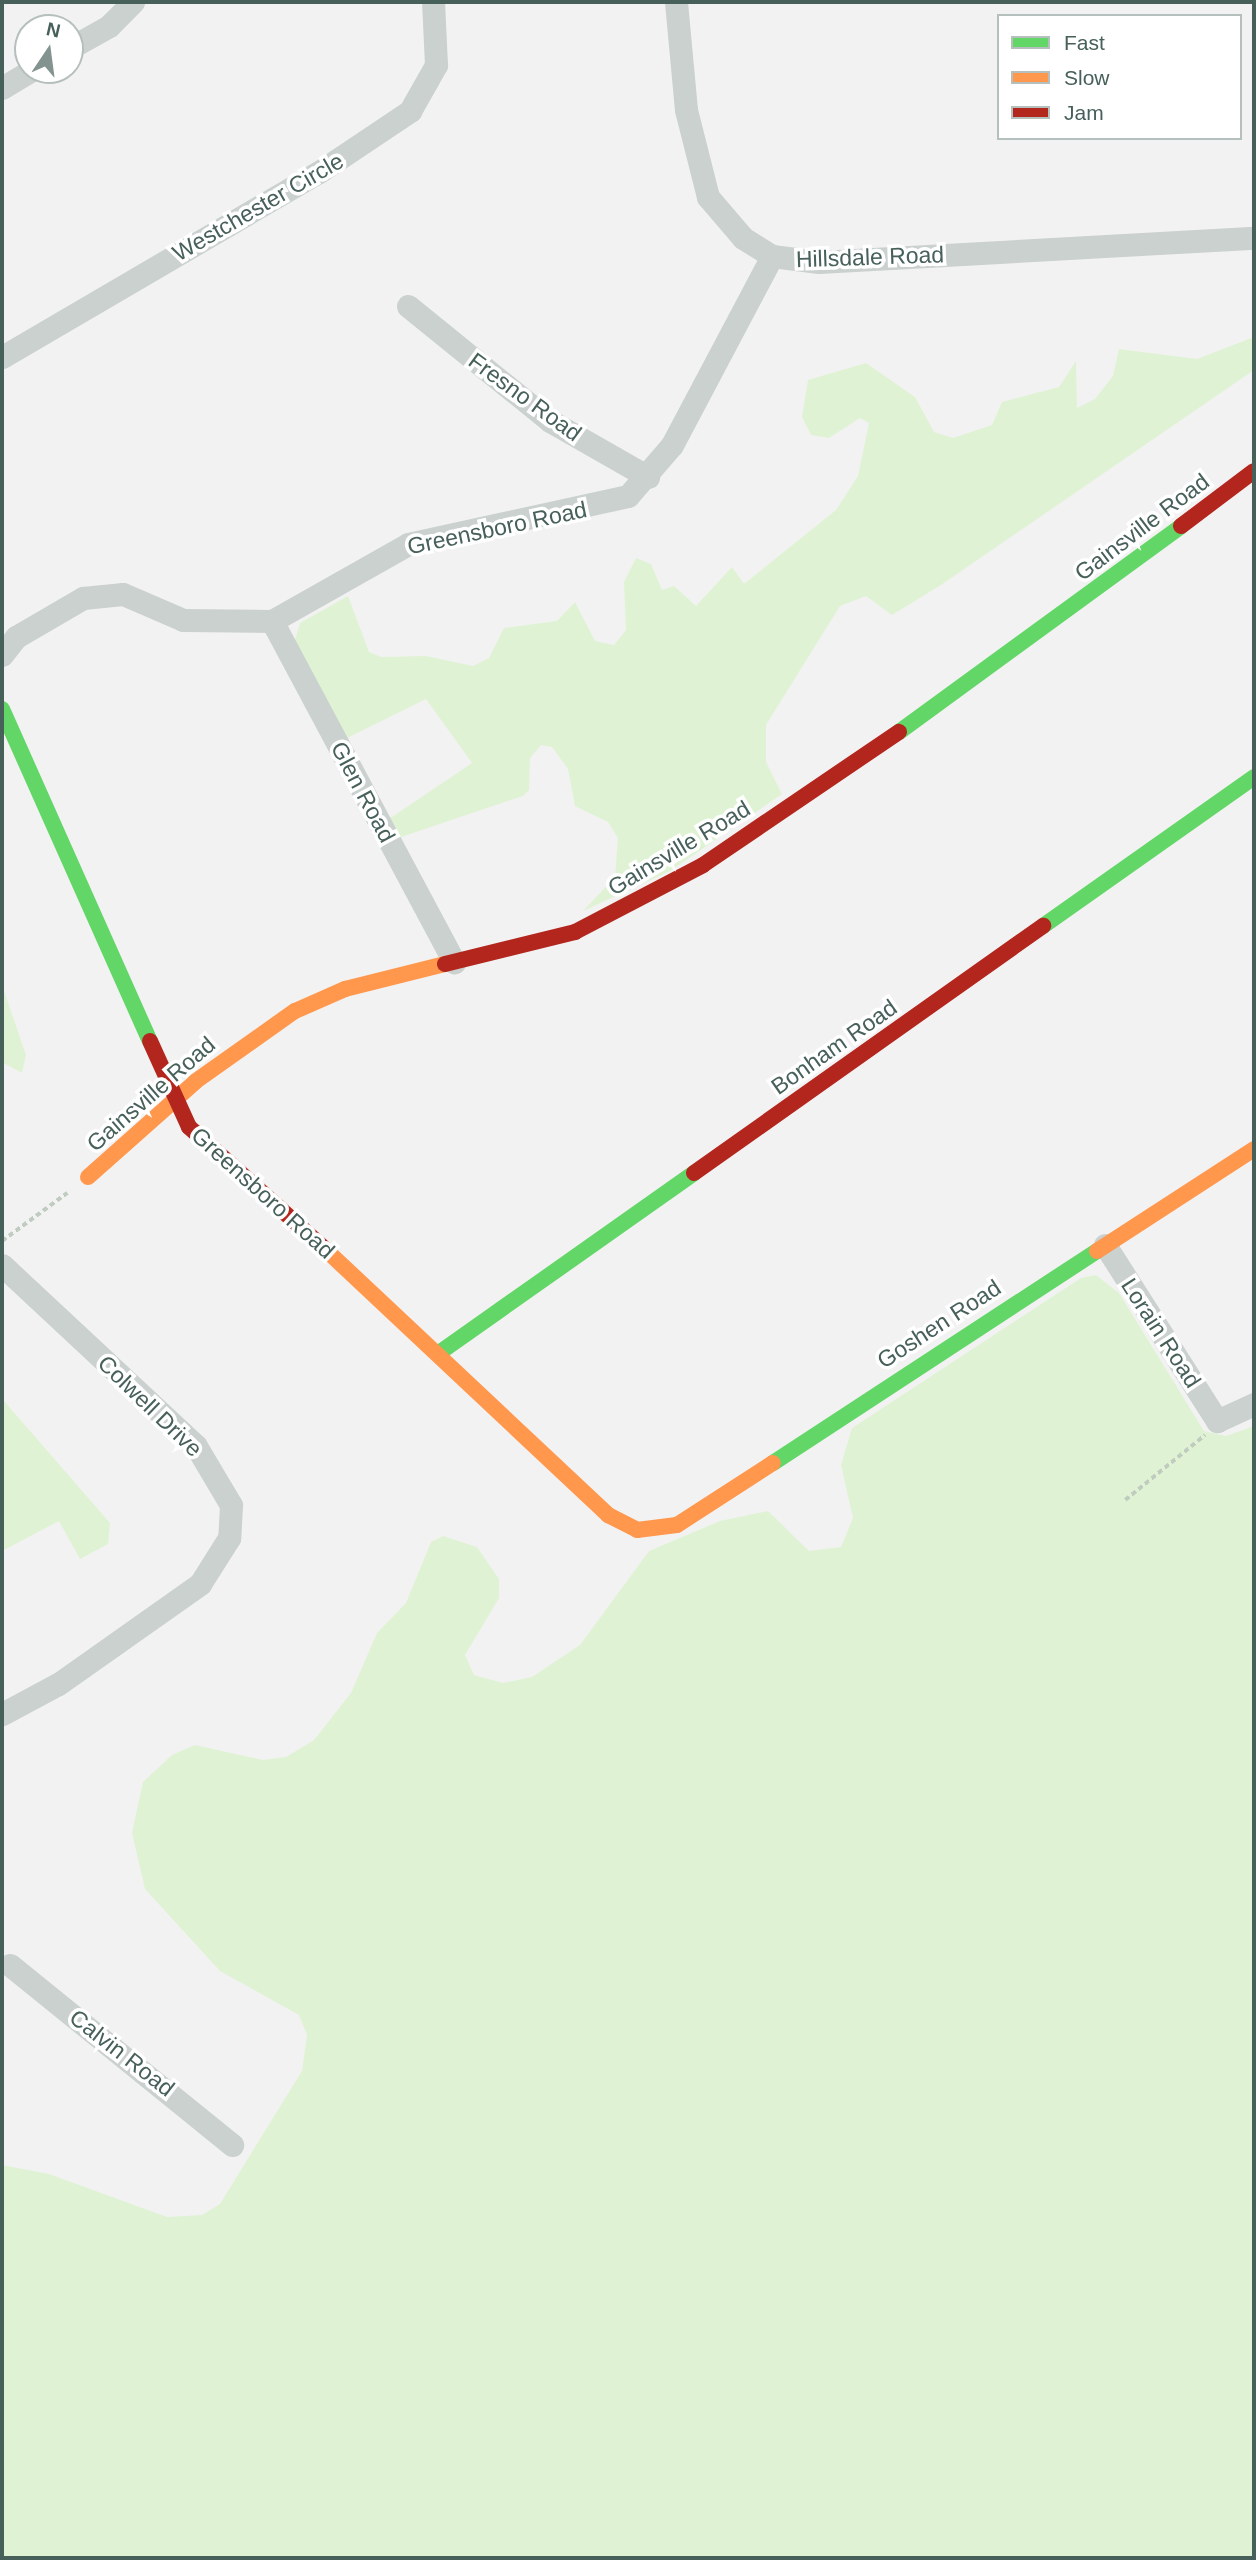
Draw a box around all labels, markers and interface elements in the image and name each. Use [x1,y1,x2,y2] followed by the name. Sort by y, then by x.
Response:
[14,14,84,84] north arrow
[997,14,1242,140] legend
[44,18,62,42] text: N
[1064,31,1105,54] text: Fast
[1064,66,1110,89] text: Slow
[1064,101,1104,124] text: Jam
[168,147,348,267] street label: Westchester Circle
[795,241,945,273] street label: Hillsdale Road
[463,347,587,447] street label: Fresno Road
[1069,468,1215,586] street label: Gainsville Road
[405,495,589,561] street label: Greensboro Road
[325,737,401,847] street label: Glen Road
[603,795,755,901] street label: Gainsville Road
[766,994,902,1100] street label: Bonham Road
[81,1031,221,1157] street label: Gainsville Road
[186,1122,340,1264] street label: Greensboro Road
[1115,1273,1207,1393] street label: Lorain Road
[872,1274,1006,1374] street label: Goshen Road
[92,1349,208,1463] street label: Colwell Drive
[64,2004,180,2102] street label: Calvin Road

